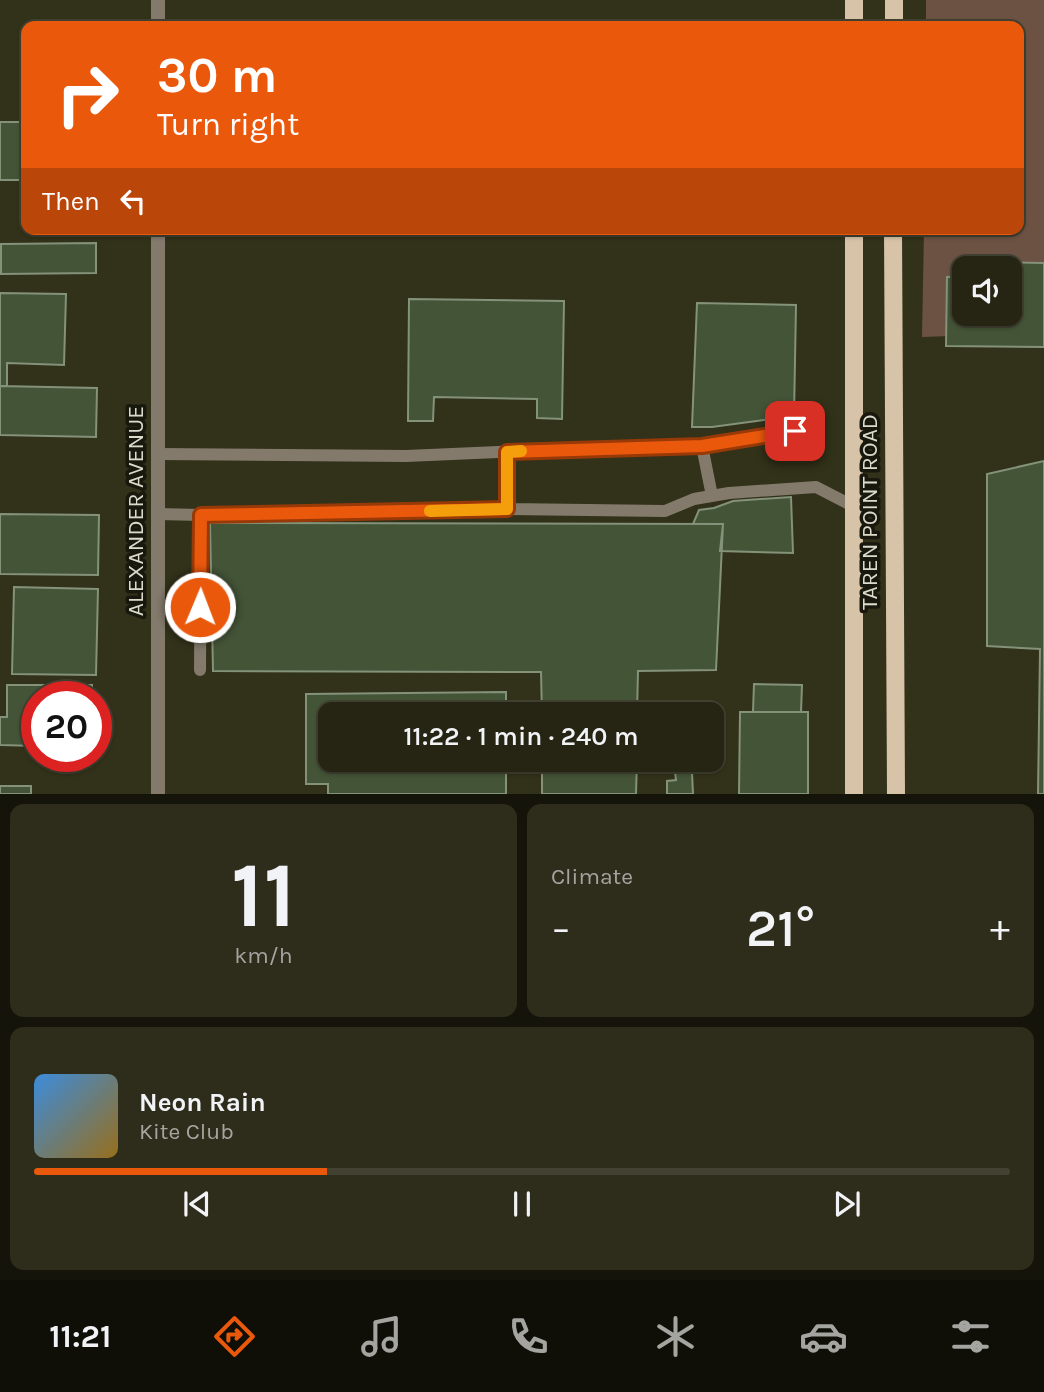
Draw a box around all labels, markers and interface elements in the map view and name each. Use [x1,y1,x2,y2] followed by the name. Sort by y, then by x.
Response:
[157,47,277,104] text: 30 m
[42,49,133,140] icon: right
[157,106,299,143] text: Turn right
[114,182,152,220] icon: left
[42,186,100,217] text: Then
[952,256,1022,326] map controls
[952,256,1022,326] button: sound
[765,401,825,461] pin
[122,406,149,616] street label: ALEXANDER AVENUE
[776,412,814,450] icon: arrive
[856,414,883,610] street label: TAREN POINT ROAD
[163,570,237,644] position arrow
[21,681,112,772] speed limit sign: 20
[403,721,639,752] text: 11:22 · 1 min · 240 m
[231,843,296,949] text: 11
[551,863,633,890] text: Climate
[746,898,815,959] text: 21°
[551,906,571,951] text: −
[990,906,1010,951] text: +
[234,942,293,969] text: km/h
[139,1087,266,1118] text: Neon Rain
[139,1118,234,1145] text: Kite Club
[178,1185,216,1223] icon: previous
[503,1185,541,1223] icon: pause
[828,1185,866,1223] icon: next
[210,1312,259,1361] icon: directions
[357,1312,406,1361] icon: music
[504,1312,553,1361] icon: phone
[651,1312,700,1361] icon: climate
[799,1312,848,1361] icon: car
[946,1312,995,1361] icon: filters
[49,1318,111,1355] text: 11:21

